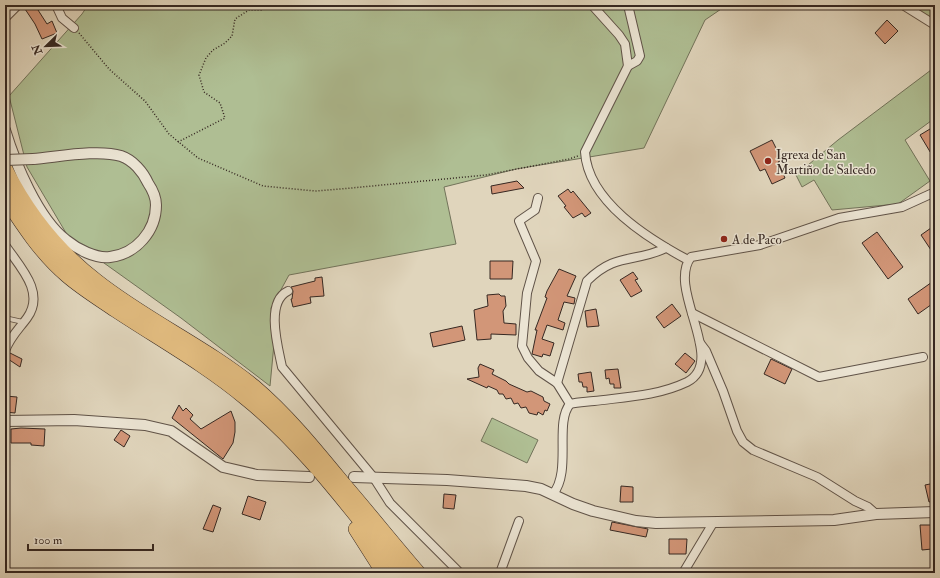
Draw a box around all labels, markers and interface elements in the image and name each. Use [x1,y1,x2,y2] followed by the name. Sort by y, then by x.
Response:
[26,26,66,66] north arrow
[29,42,46,58] text: N
[776,147,876,178] place label: Igrexa de San Martiño de Salcedo
[763,156,773,166] marker: Igrexa de San Martiño de Salcedo
[731,232,782,248] place label: A de Paco
[719,234,729,244] marker: A de Paco
[28,526,153,552] scale bar
[34,533,63,548] text: 100 m

